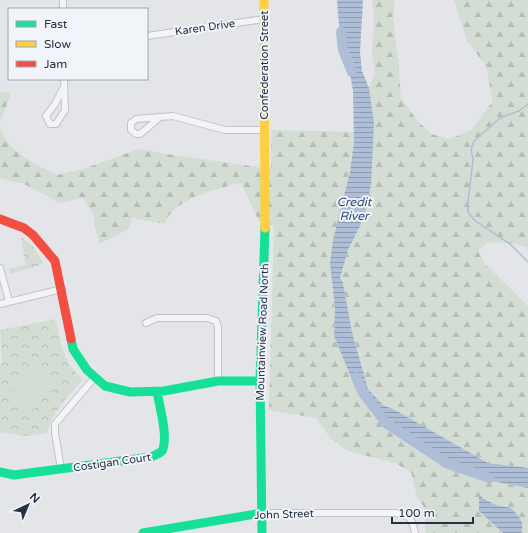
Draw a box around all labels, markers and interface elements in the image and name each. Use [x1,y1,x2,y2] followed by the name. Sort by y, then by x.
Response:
[8,8,148,80] legend
[258,11,271,119] street label: Confederation Street
[44,17,68,31] text: Fast
[174,17,236,38] street label: Karen Drive
[44,37,71,51] text: Slow
[44,57,67,71] text: Jam
[337,195,373,223] water label: Credit River
[254,263,271,401] street label: Mountainview Road North
[72,451,152,474] street label: Costigan Court
[8,485,48,525] north arrow
[27,490,42,506] text: N
[392,499,473,525] scale bar
[398,506,435,520] text: 100 m
[254,507,314,522] street label: John Street

